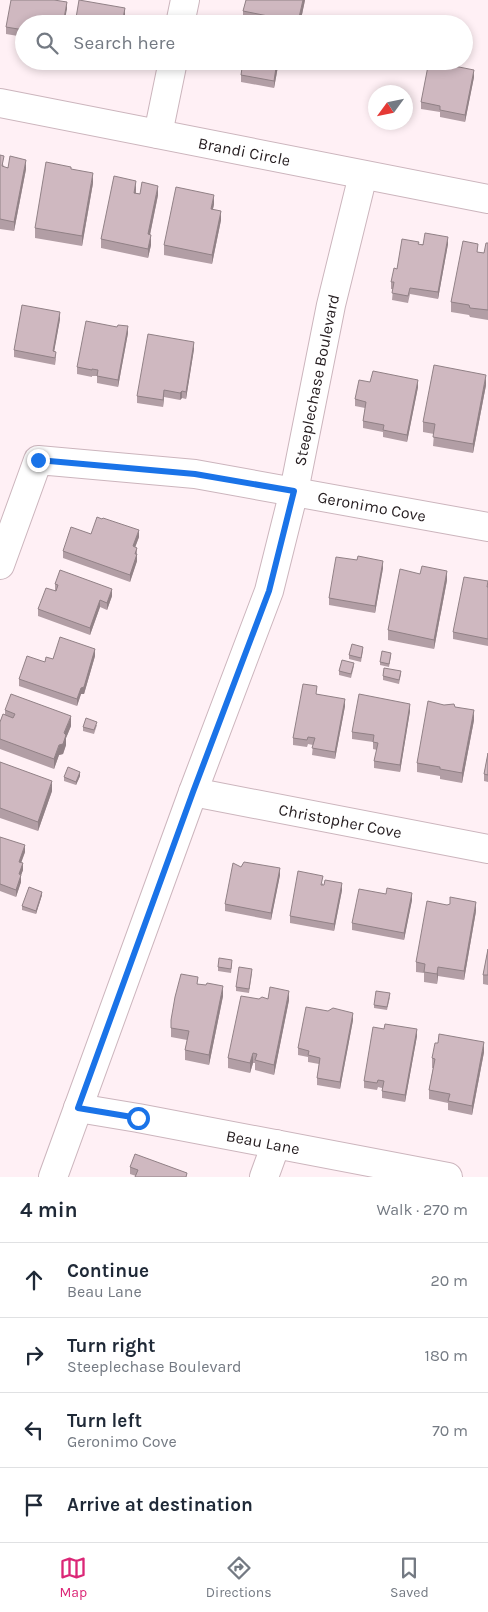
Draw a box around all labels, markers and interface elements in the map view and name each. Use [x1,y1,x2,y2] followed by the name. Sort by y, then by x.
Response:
[15,15,473,70] search box
[33,29,61,57] icon: search
[73,32,175,54] text: Search here
[368,85,413,130] north arrow
[196,133,292,170] street label: Brandi Circle
[290,292,343,467] street label: Steeplechase Boulevard
[27,449,50,472] route end
[316,487,428,526] street label: Geronimo Cove
[277,800,403,842] street label: Christopher Cove
[127,1107,150,1130] route start
[224,1126,301,1159] street label: Beau Lane
[20,1198,78,1222] text: 4 min
[376,1200,468,1219] text: Walk · 270 m
[67,1260,149,1282] text: Continue
[20,1266,48,1294] icon: ahead
[430,1271,468,1290] text: 20 m
[67,1282,142,1301] text: Beau Lane
[67,1335,156,1357] text: Turn right
[20,1341,48,1369] icon: right
[425,1346,468,1365] text: 180 m
[67,1357,242,1376] text: Steeplechase Boulevard
[67,1410,142,1432] text: Turn left
[20,1416,48,1444] icon: left
[432,1421,468,1440] text: 70 m
[67,1432,177,1451] text: Geronimo Cove
[20,1491,48,1519] icon: arrive
[67,1494,253,1516] text: Arrive at destination
[59,1554,87,1601] tab: Map
[206,1554,272,1601] tab: Directions
[390,1554,429,1601] tab: Saved

